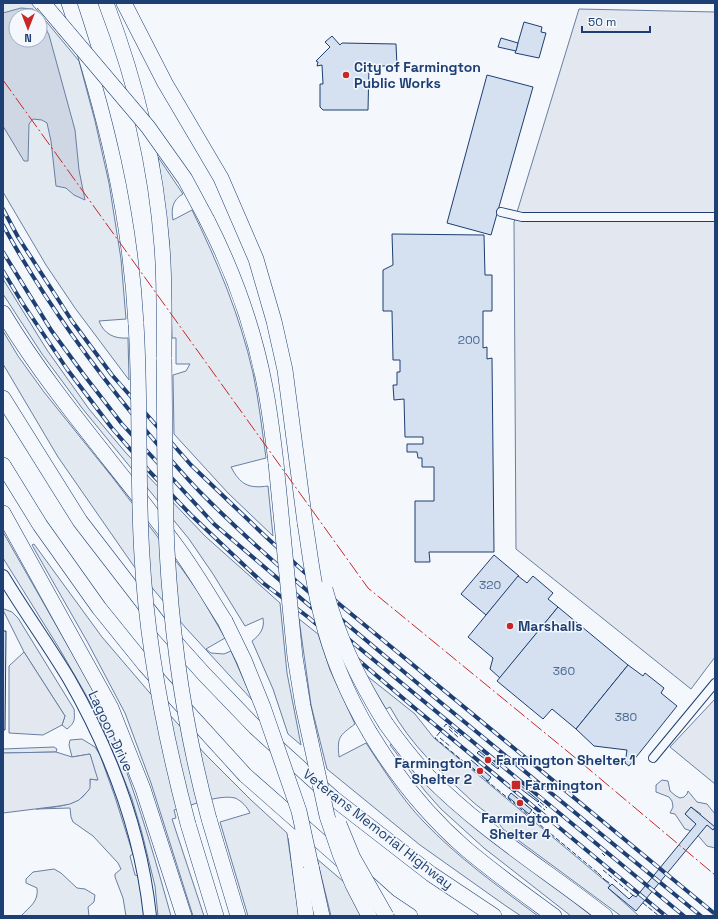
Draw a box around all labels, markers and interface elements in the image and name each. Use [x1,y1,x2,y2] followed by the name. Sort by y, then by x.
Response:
[8,8,48,48] north arrow
[582,8,650,34] scale bar
[588,14,616,30] text: 50 m
[24,31,32,45] text: N
[354,58,481,92] place label: City of Farmington Public Works
[341,70,351,80] marker: City of Farmington Public Works
[458,332,480,348] house number: 200
[479,577,501,593] house number: 320
[518,617,583,635] place label: Marshalls
[505,621,515,631] marker: Marshalls
[553,663,575,679] house number: 360
[84,688,138,774] street label: Lagoon Drive
[615,709,637,725] house number: 380
[496,751,636,769] place label: Farmington Shelter 1
[394,754,472,788] place label: Farmington Shelter 2
[483,755,493,765] marker: Farmington Shelter 1
[299,765,457,893] street label: Veterans Memorial Highway
[475,766,485,776] marker: Farmington Shelter 2
[525,776,603,794] place label: Farmington
[510,779,522,791] marker: Farmington
[515,798,525,808] marker: Farmington Shelter 4
[481,809,559,843] place label: Farmington Shelter 4

